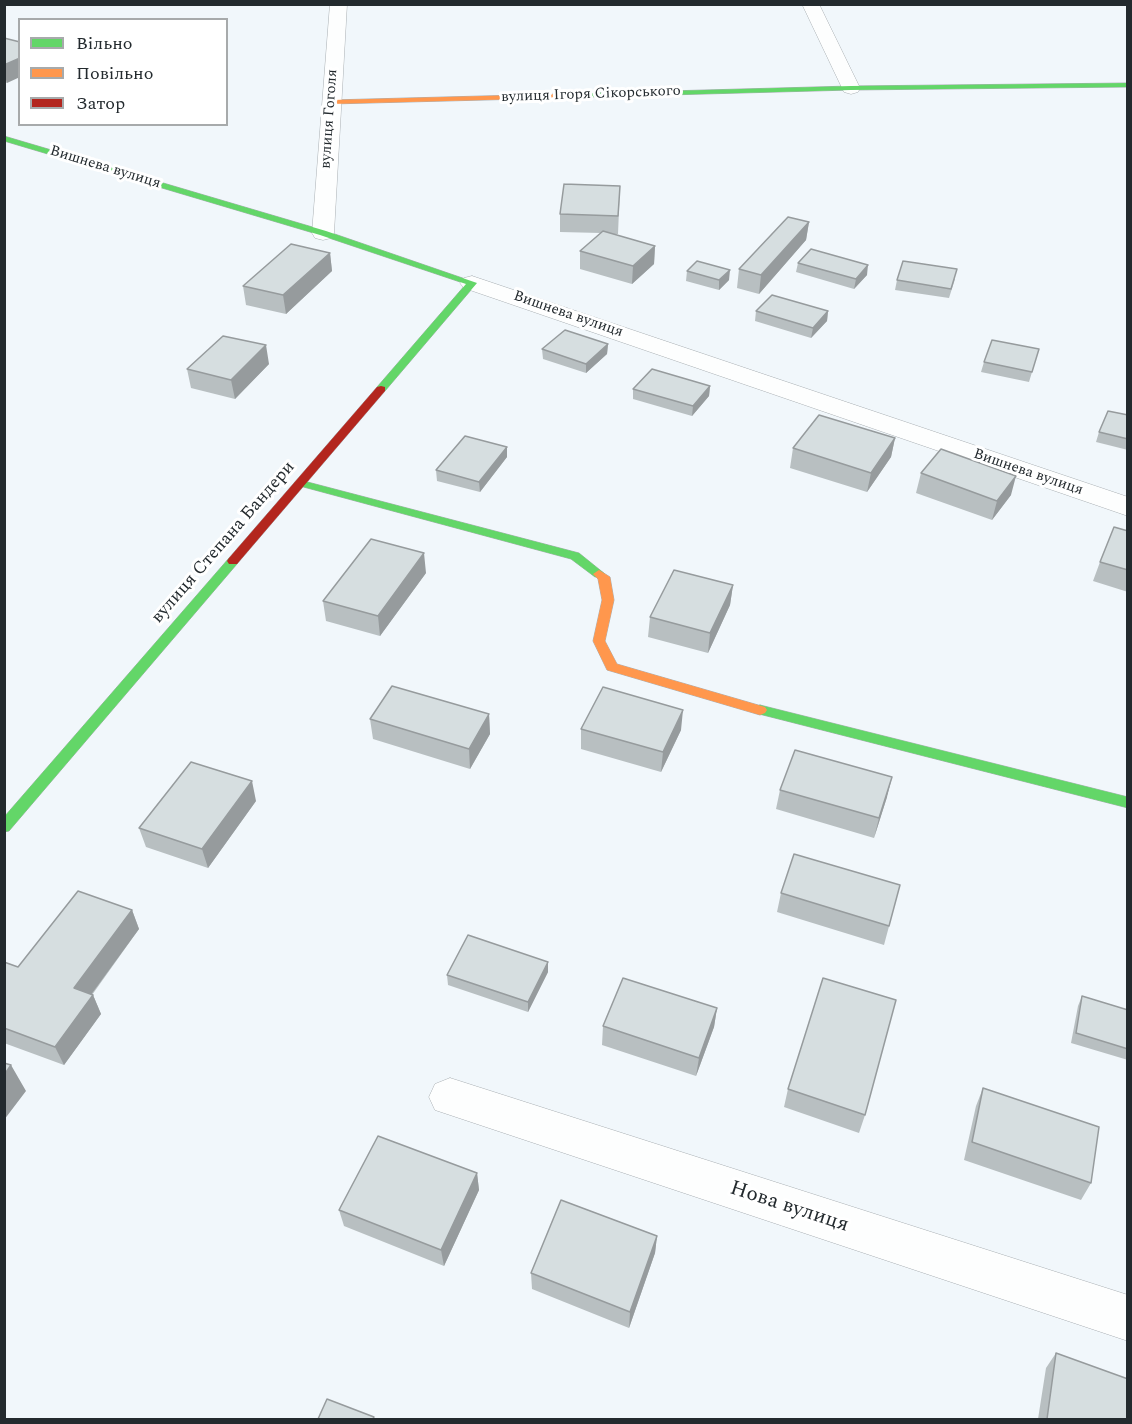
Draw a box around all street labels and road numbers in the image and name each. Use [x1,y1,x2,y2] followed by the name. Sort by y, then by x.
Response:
[318,69,342,169] street label: вулиця Гоголя
[501,83,681,107] street label: вулиця Ігоря Сікорського
[47,143,163,193] street label: Вишнева вулиця
[511,288,625,342] street label: Вишнева вулиця
[971,446,1085,500] street label: Вишнева вулиця
[148,457,300,629] street label: вулиця Степана Бандери
[726,1177,852,1239] street label: Нова вулиця

